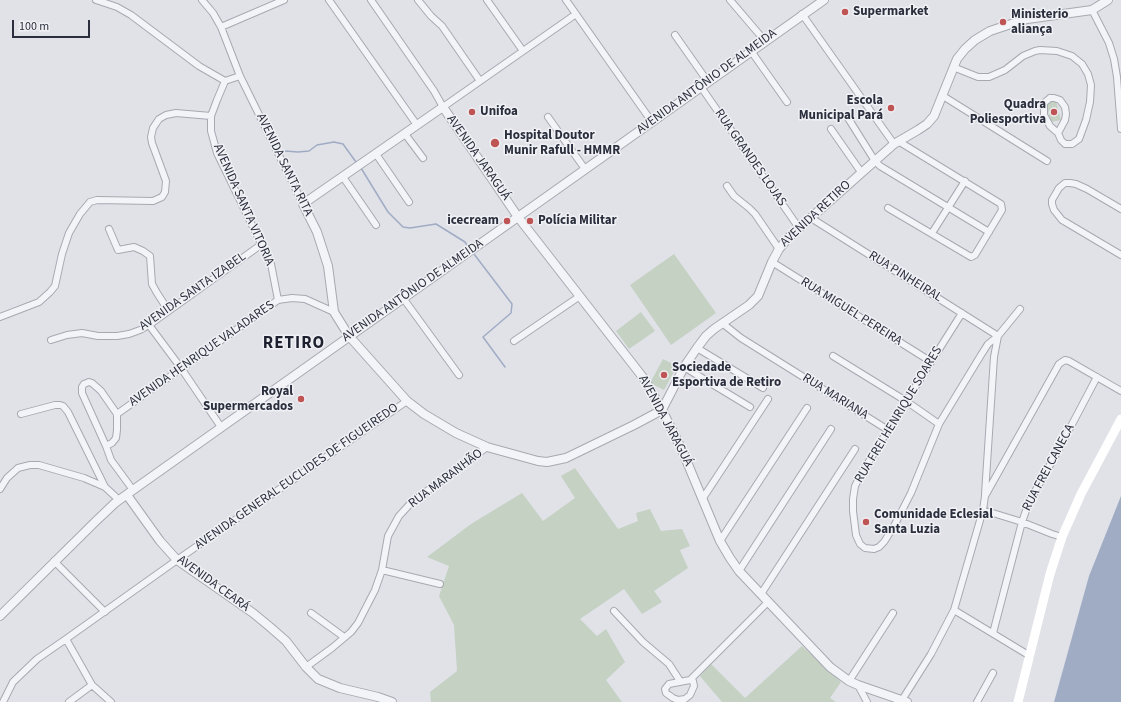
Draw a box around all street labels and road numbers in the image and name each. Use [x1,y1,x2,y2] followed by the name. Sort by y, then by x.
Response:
[634,26,780,138] street label: AVENIDA ANTÔNIO DE ALMEIDA
[711,107,789,209] street label: RUA GRANDES LOJAS
[252,111,316,219] street label: AVENIDA SANTA RITA
[443,112,513,204] street label: AVENIDA JARAGUÁ
[209,142,277,268] street label: AVENIDA SANTA VITORIA
[778,177,854,251] street label: AVENIDA RETIRO
[339,236,487,346] street label: AVENIDA ANTÔNIO DE ALMEIDA
[865,248,945,306] street label: RUA PINHEIRAL
[137,249,249,335] street label: AVENIDA SANTA IZABEL
[797,275,905,349] street label: RUA MIGUEL PEREIRA
[126,298,278,410] street label: AVENIDA HENRIQUE VALADARES
[852,344,946,486] street label: RUA FREI HENRIQUE SOARES
[799,370,871,424] street label: RUA MARIANA
[634,373,696,469] street label: AVENIDA JARAGUÁ
[192,400,402,554] street label: AVENIDA GENERAL EUCLIDES DE FIGUEIREDO
[1020,422,1078,514] street label: RUA FREI CANECA
[406,446,486,512] street label: RUA MARANHÃO
[174,553,252,615] street label: AVENIDA CEARÁ

